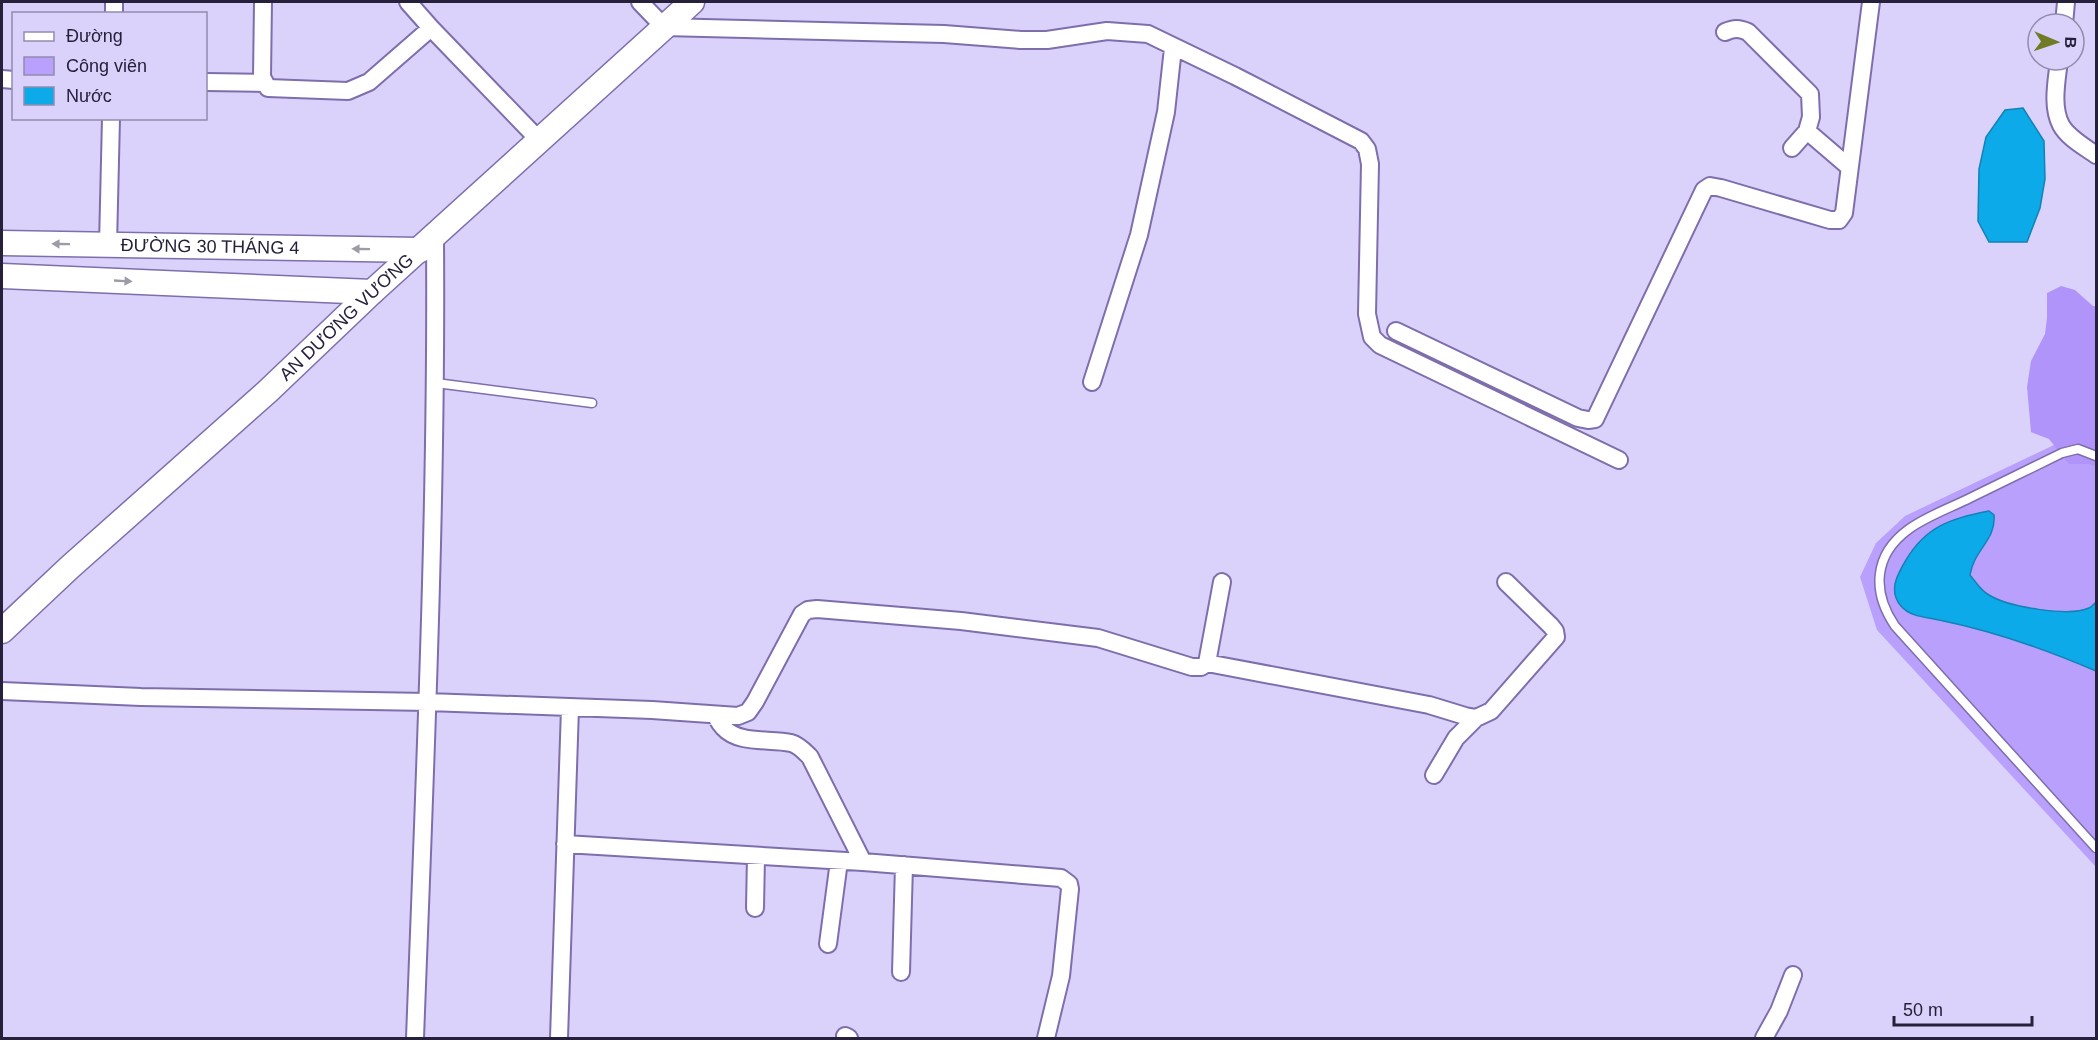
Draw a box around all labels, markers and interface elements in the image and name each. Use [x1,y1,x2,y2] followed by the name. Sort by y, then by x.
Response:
[12,12,207,120] legend
[2026,12,2086,72] north arrow
[66,26,123,46] text: Đường
[2062,36,2079,49] text: B
[66,56,147,76] text: Công viên
[66,86,112,106] text: Nước
[121,234,299,258] street label: ĐƯỜNG 30 THÁNG 4
[52,240,71,249] one-way arrow
[352,244,371,254] one-way arrow
[275,250,417,385] street label: AN DƯƠNG VƯƠNG
[113,276,132,285] one-way arrow
[1894,989,2032,1027] scale bar
[1903,1000,1943,1020] text: 50 m

